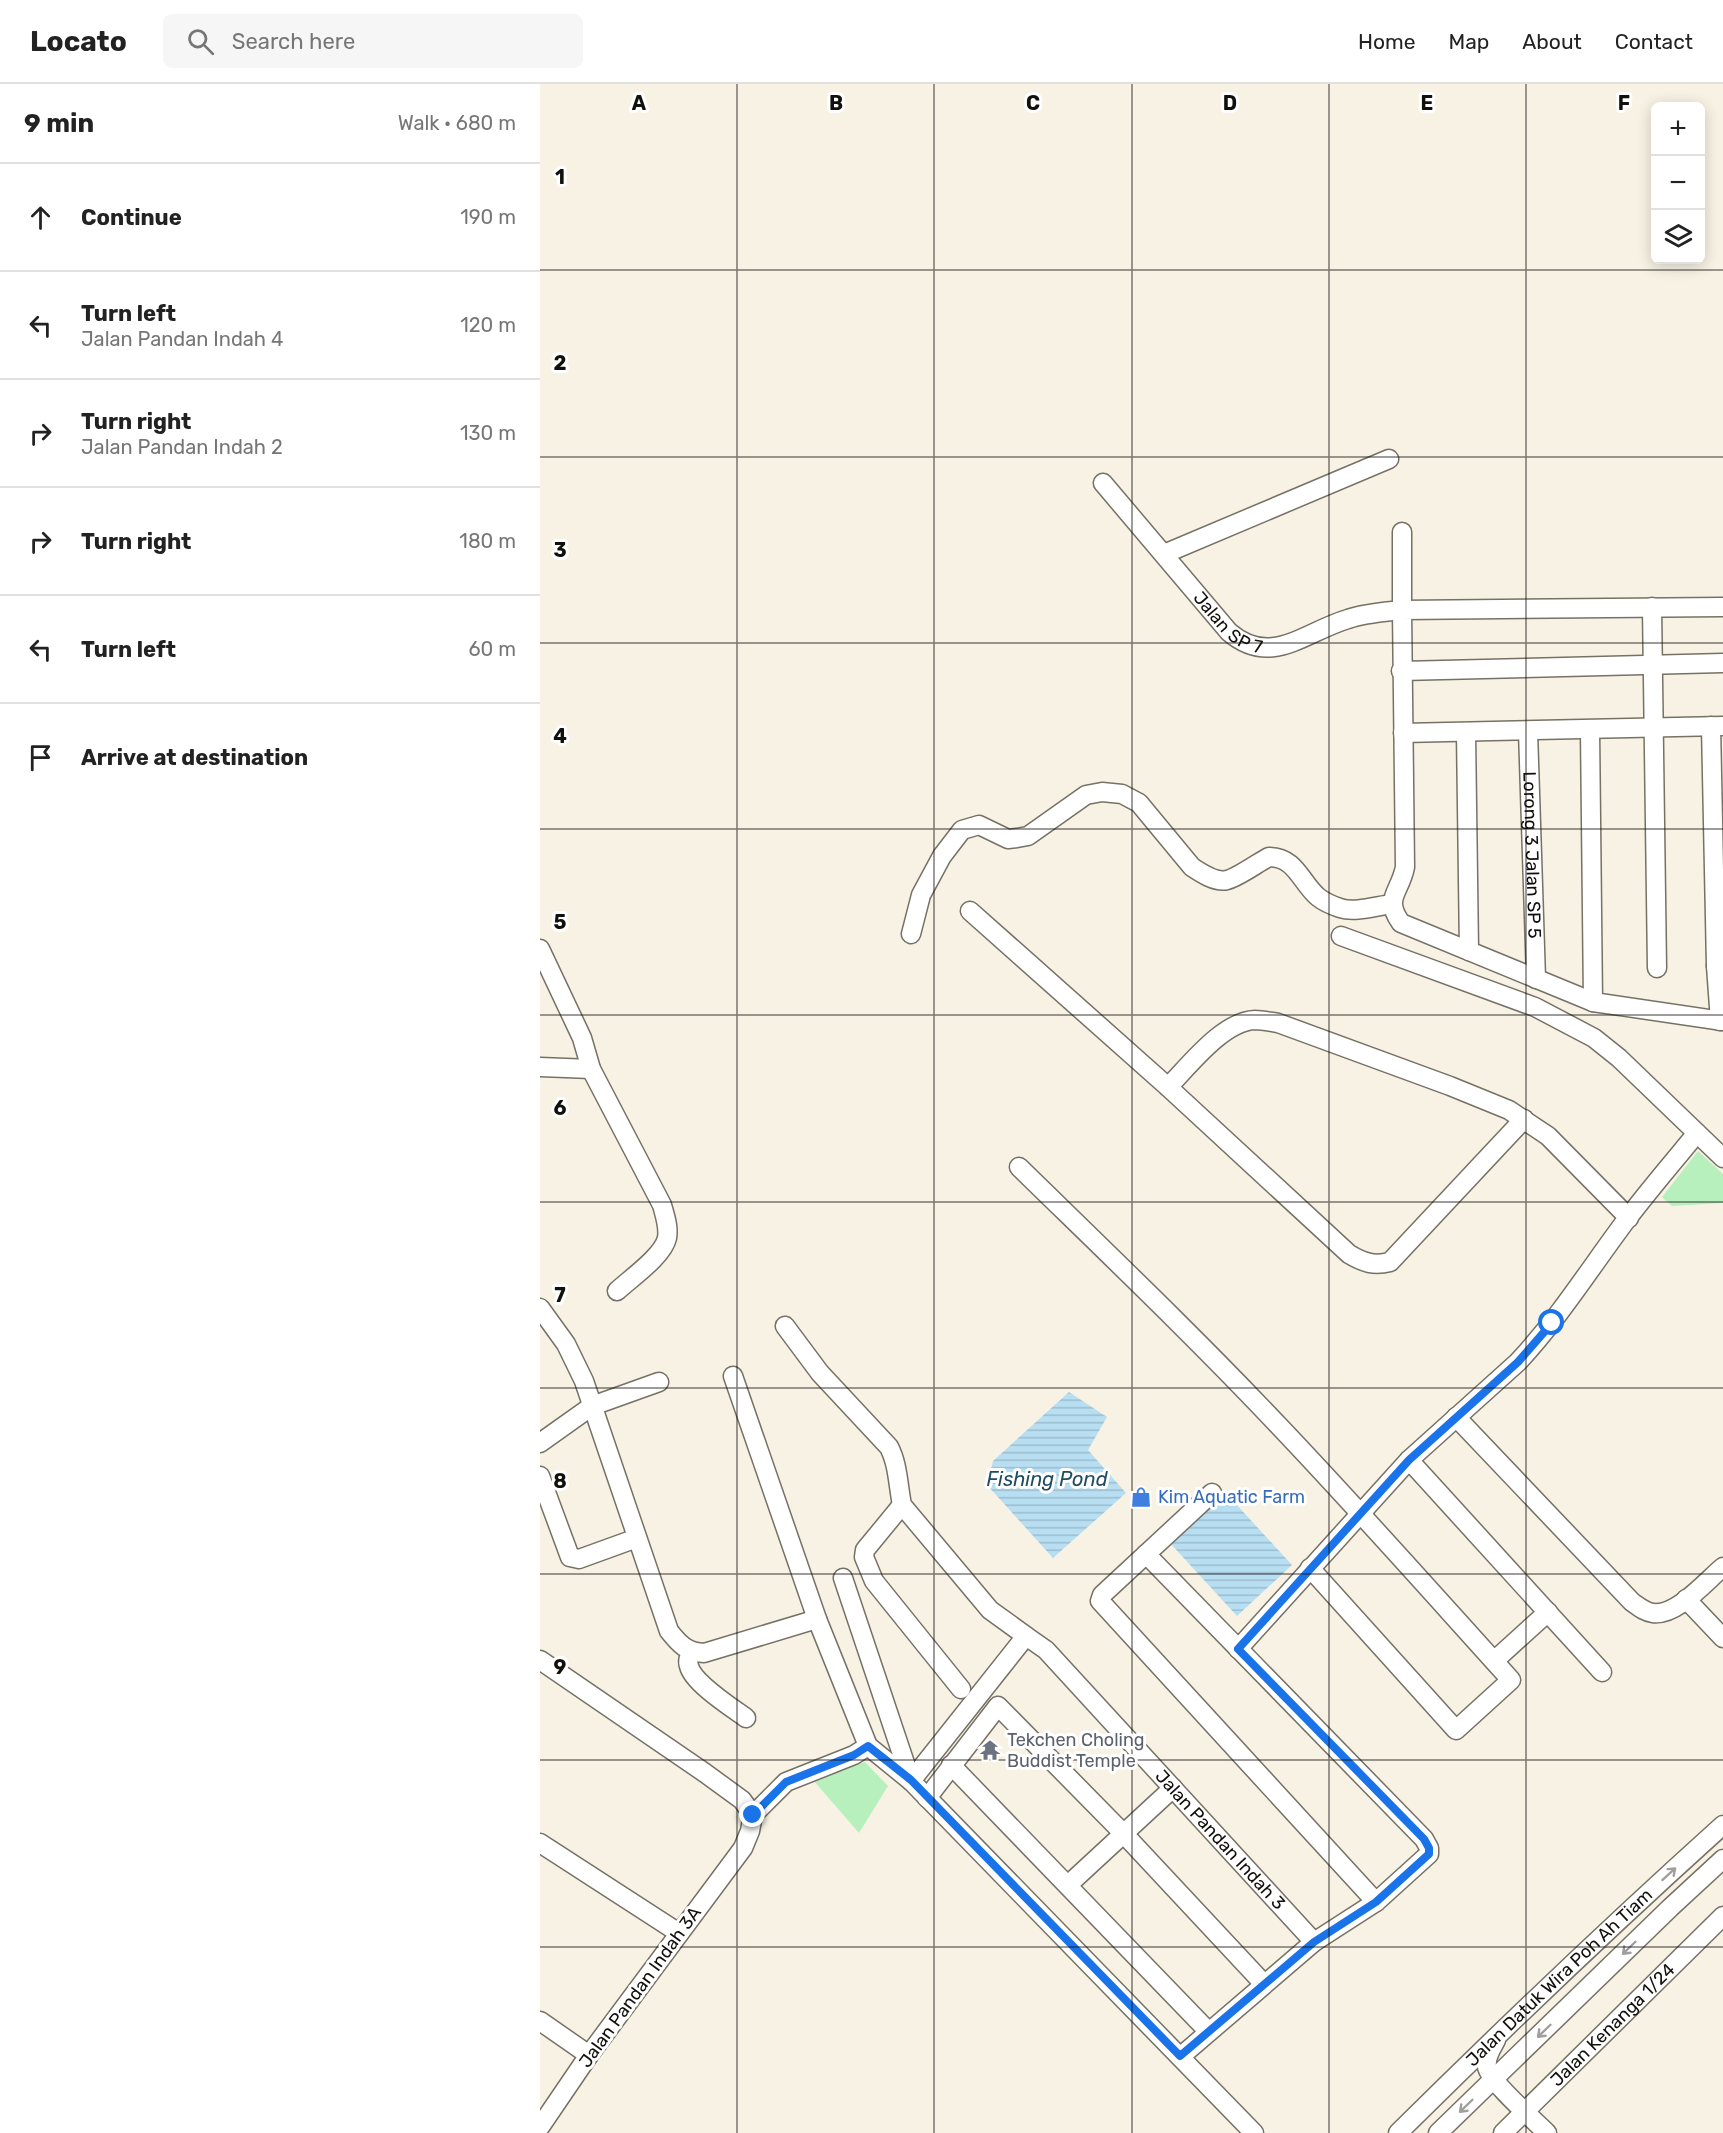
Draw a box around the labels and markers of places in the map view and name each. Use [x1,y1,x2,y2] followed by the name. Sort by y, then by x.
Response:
[1129,1485,1153,1509] shop icon: Kim Aquatic Farm
[1158,1486,1305,1508] place label: Kim Aquatic Farm
[1007,1729,1145,1772] place label: Tekchen Choling Buddist Temple
[978,1738,1002,1762] temple icon: Tekchen Choling Buddist Temple

